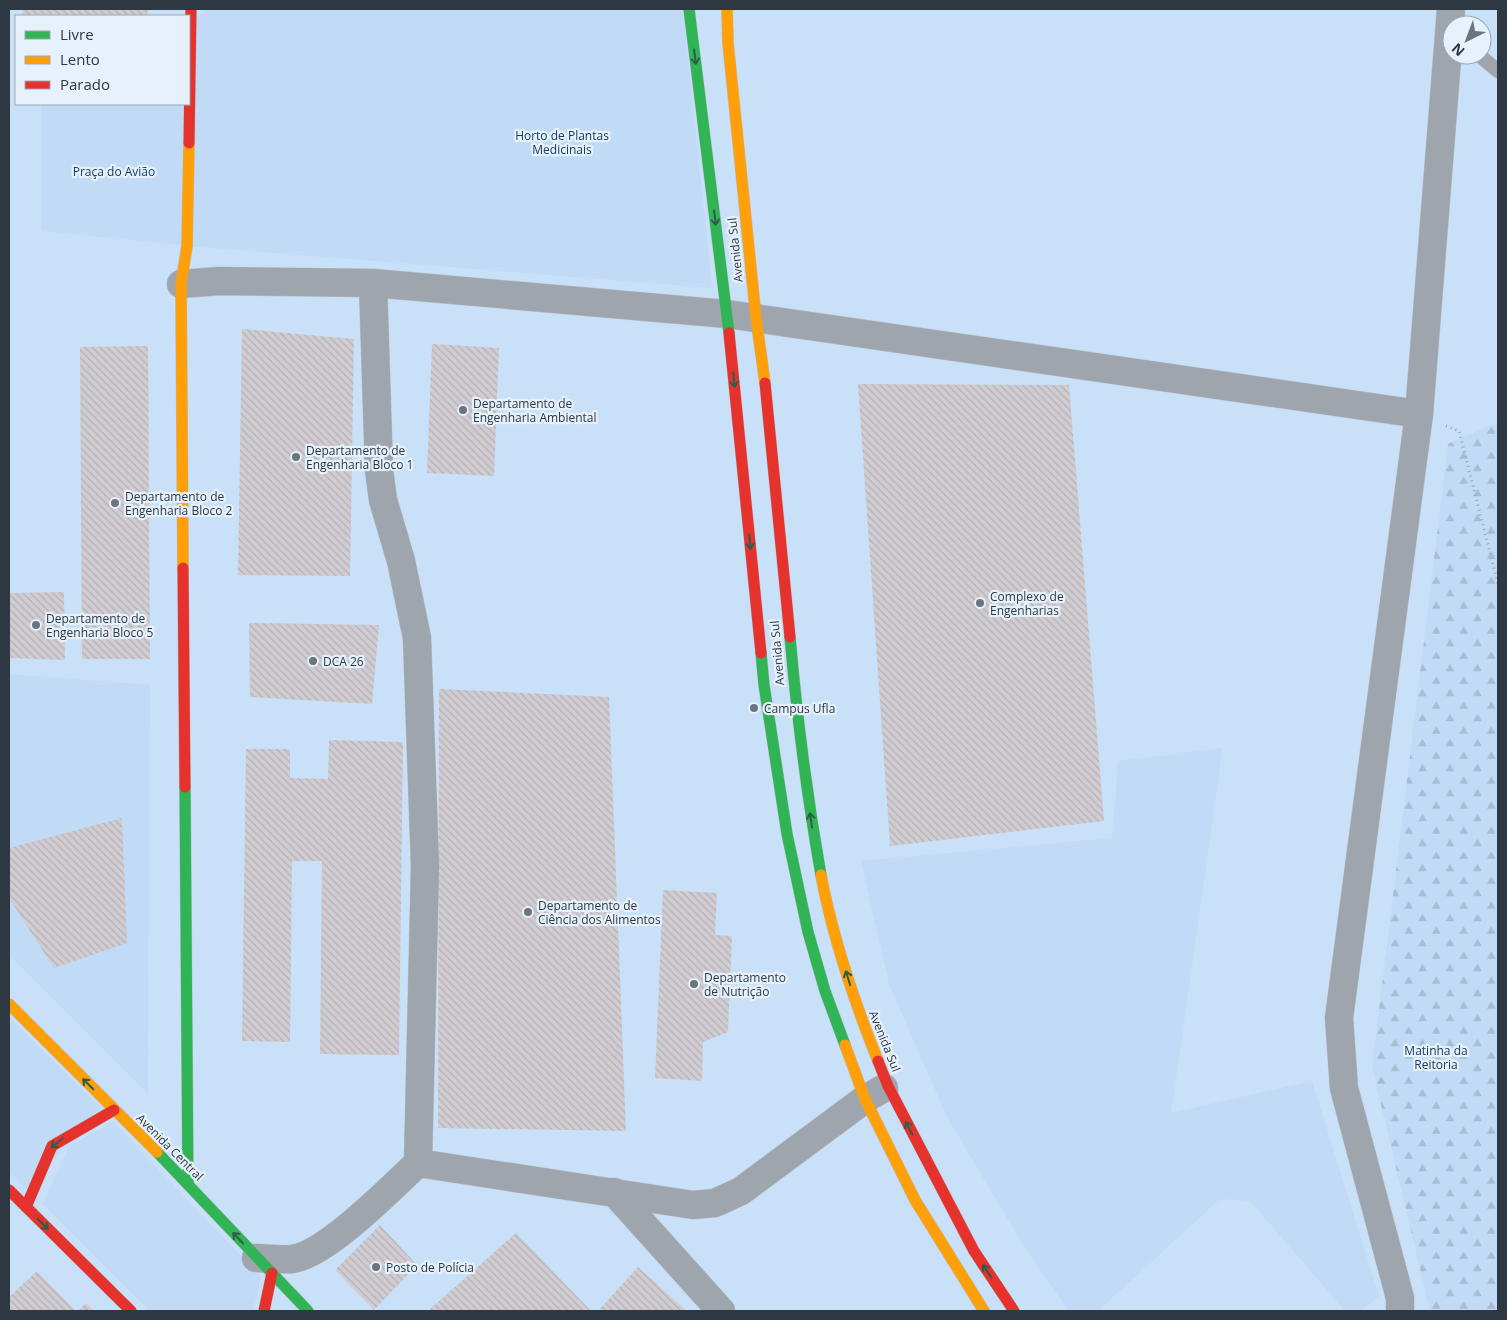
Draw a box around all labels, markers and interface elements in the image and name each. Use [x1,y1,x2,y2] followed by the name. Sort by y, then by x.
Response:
[15,15,190,105] legend
[1442,15,1492,65] north arrow
[60,24,94,44] text: Livre
[1447,39,1469,61] text: N
[60,49,100,69] text: Lento
[690,49,700,65] one-way arrow
[60,74,110,94] text: Parado
[515,127,609,158] park label: Horto de Plantas Medicinais
[73,163,155,180] park label: Praça do Avião
[710,210,720,226] one-way arrow
[723,217,747,283] street label: Avenida Sul
[729,372,739,388] one-way arrow
[473,395,597,426] place label: Departamento de Engenharia Ambiental
[457,404,469,416] marker: Departamento de Engenharia Ambiental
[306,442,413,473] place label: Departamento de Engenharia Bloco 1
[290,451,302,463] marker: Departamento de Engenharia Bloco 1
[125,488,232,519] place label: Departamento de Engenharia Bloco 2
[109,497,121,509] marker: Departamento de Engenharia Bloco 2
[745,533,755,549] one-way arrow
[990,588,1064,619] place label: Complexo de Engenharias
[974,597,986,609] marker: Complexo de Engenharias
[46,610,153,641] place label: Departamento de Engenharia Bloco 5
[30,619,42,631] marker: Departamento de Engenharia Bloco 5
[766,620,788,686] street label: Avenida Sul
[323,653,364,670] place label: DCA 26
[307,655,319,667] marker: DCA 26
[764,700,835,717] place label: Campus Ufla
[748,702,760,714] marker: Campus Ufla
[806,813,816,829] one-way arrow
[538,897,661,928] place label: Departamento de Ciência dos Alimentos
[522,906,534,918] marker: Departamento de Ciência dos Alimentos
[704,969,786,1000] place label: Departamento de Nutrição
[842,971,852,987] one-way arrow
[688,978,700,990] marker: Departamento de Nutrição
[865,1008,905,1074] street label: Avenida Sul
[1404,1042,1468,1073] park label: Matinha da Reitoria
[82,1078,95,1090] one-way arrow
[133,1110,207,1184] street label: Avenida Central
[904,1121,913,1136] one-way arrow
[51,1138,64,1149] one-way arrow
[37,1218,49,1230] one-way arrow
[232,1232,244,1245] one-way arrow
[386,1259,474,1276] place label: Posto de Polícia
[370,1261,382,1273] marker: Posto de Polícia
[982,1264,992,1278] one-way arrow

